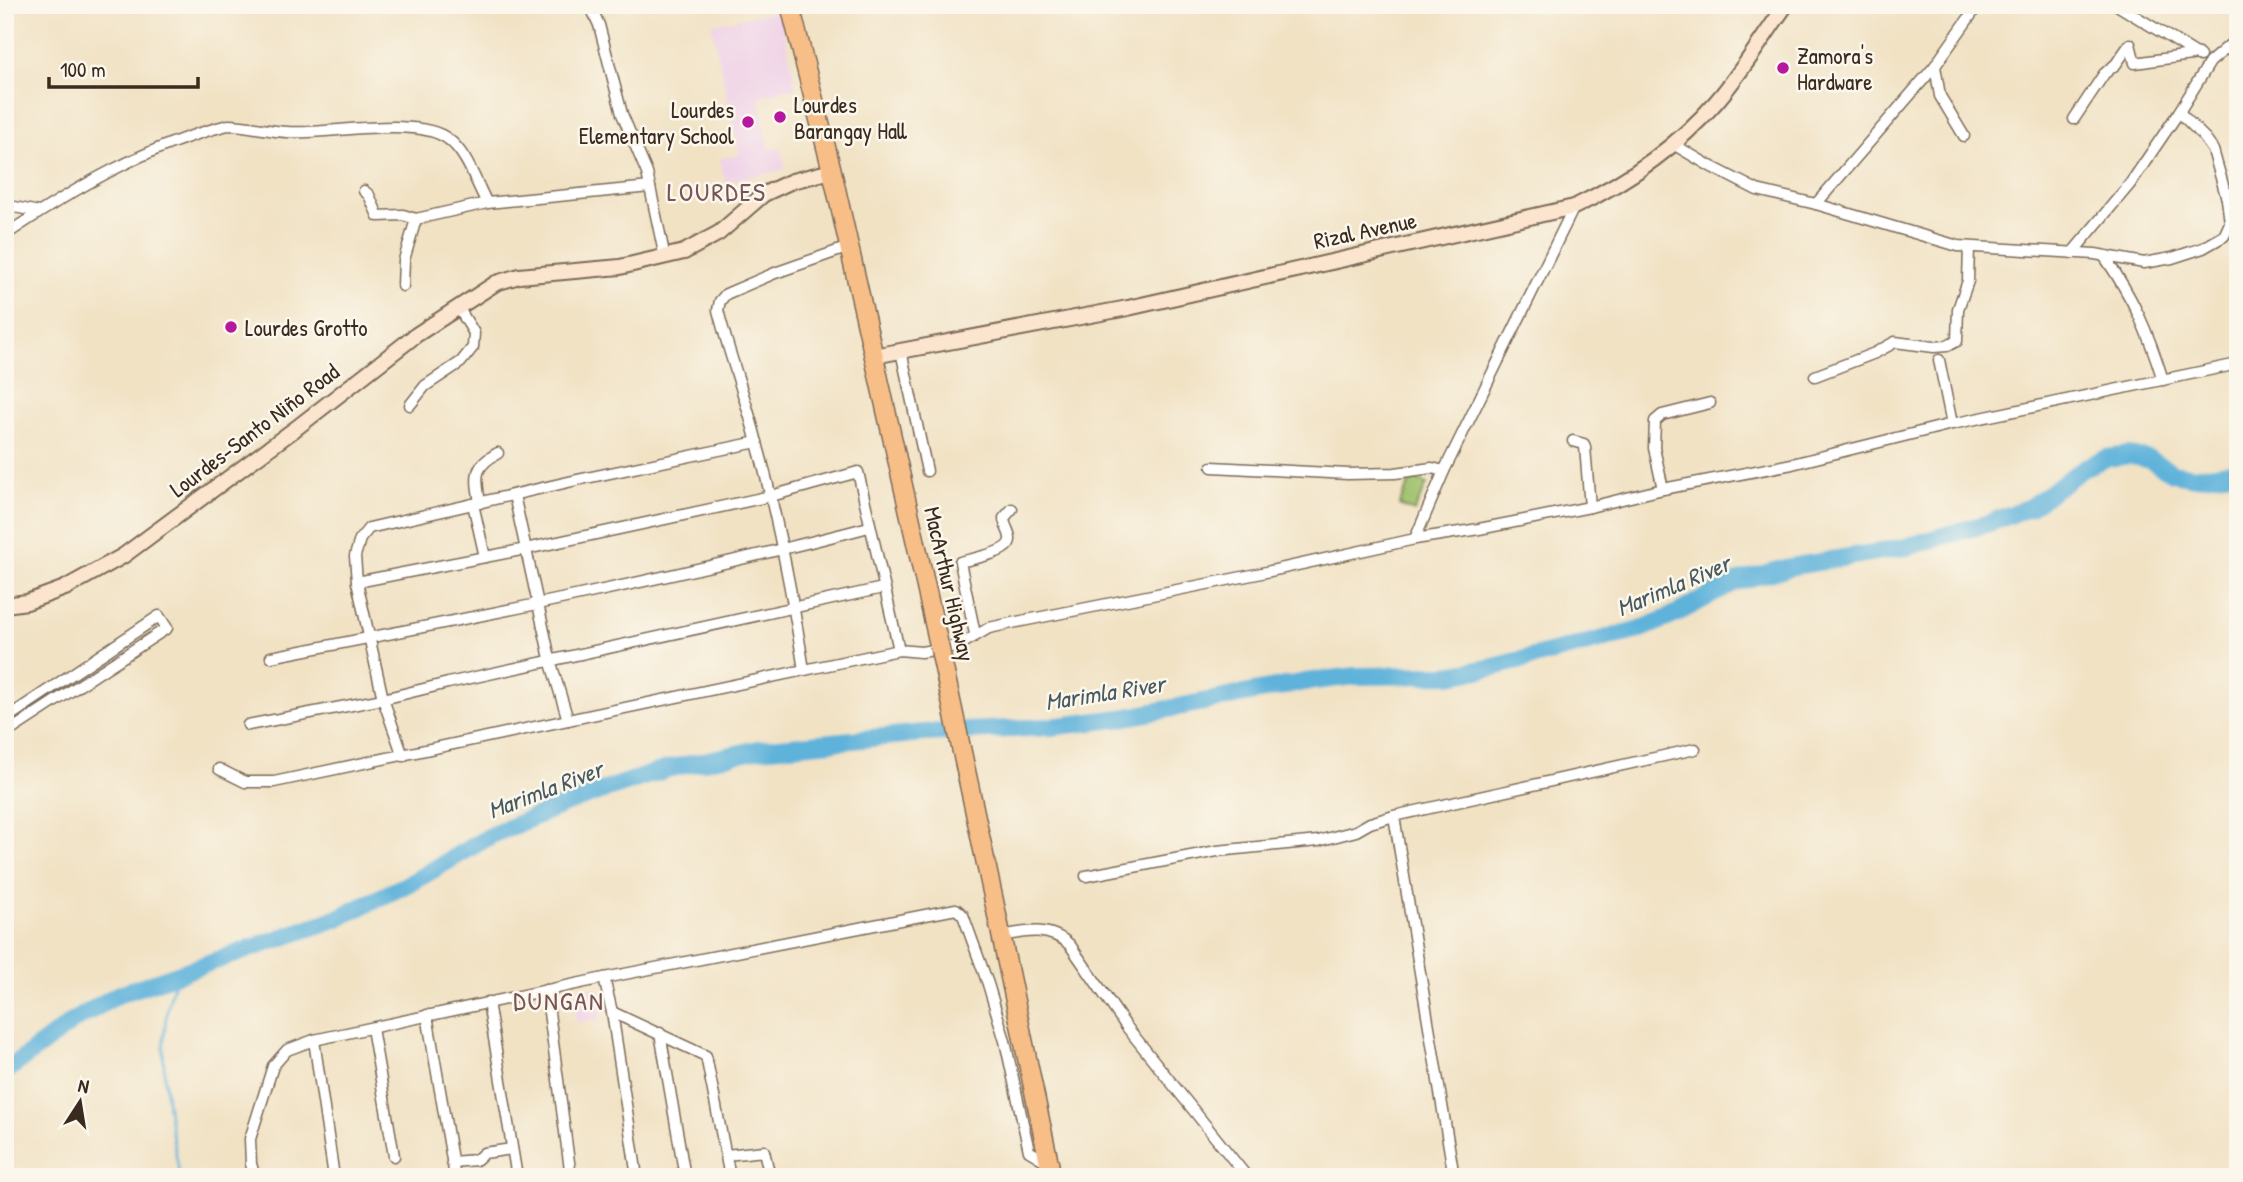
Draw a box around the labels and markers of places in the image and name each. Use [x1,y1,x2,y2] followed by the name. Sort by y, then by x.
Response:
[1797,40,1873,97] place label: Zamora's Hardware
[1775,60,1791,76] marker: Zamora's Hardware
[794,89,908,146] place label: Lourdes Barangay Hall
[579,94,735,151] place label: Lourdes Elementary School
[772,109,788,125] marker: Lourdes Barangay Hall
[740,114,756,130] marker: Lourdes Elementary School
[245,312,367,343] place label: Lourdes Grotto
[223,319,239,335] marker: Lourdes Grotto

